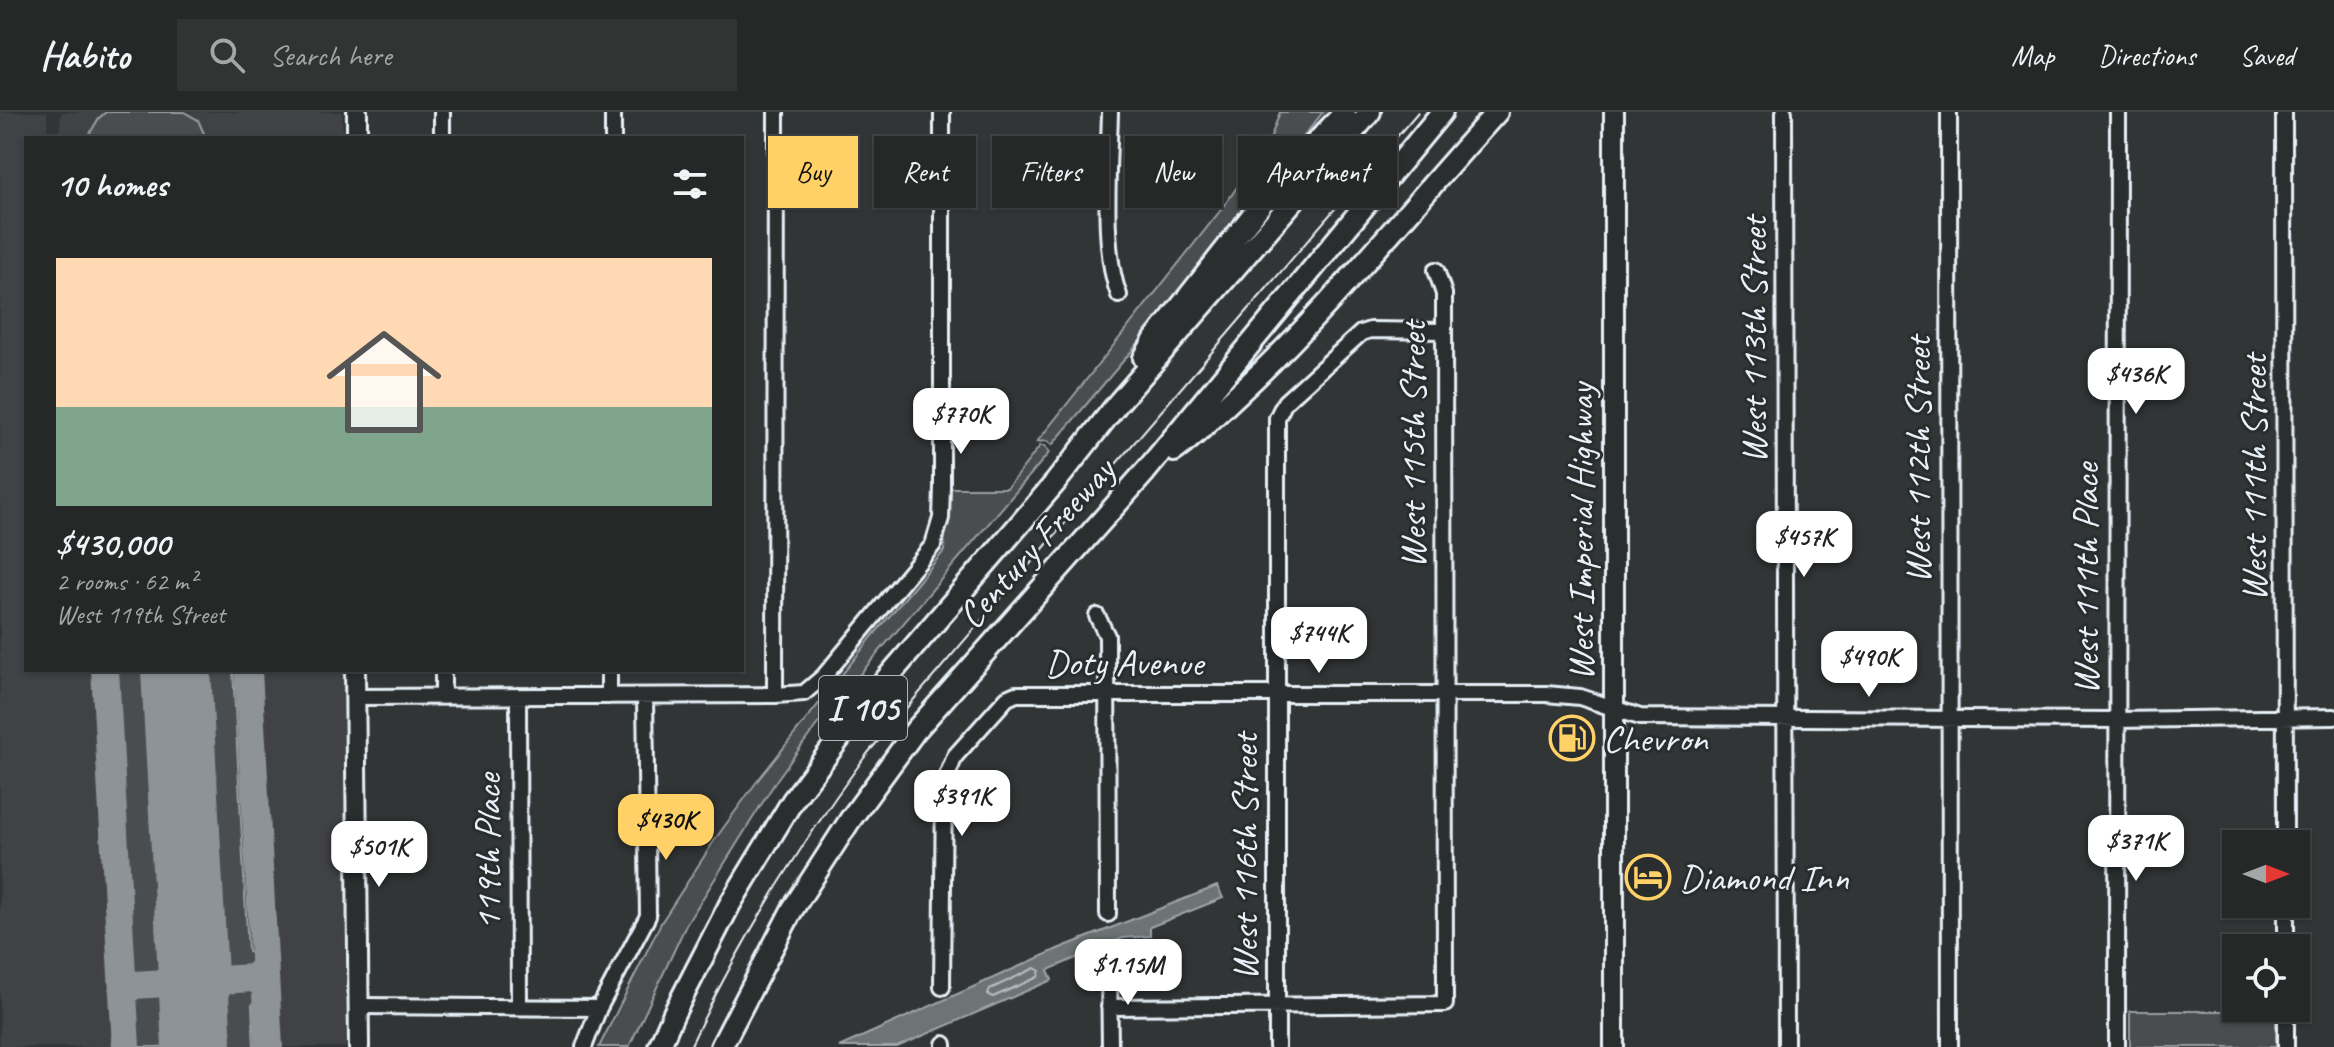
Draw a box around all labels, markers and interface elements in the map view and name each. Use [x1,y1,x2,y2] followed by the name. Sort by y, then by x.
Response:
[177,19,737,91] search box
[40,32,129,79] text: Habito
[205,33,249,77] icon: search
[269,36,392,74] text: Search here
[2011,38,2054,73] text: Map
[2098,38,2196,73] text: Directions
[2240,38,2294,73] text: Saved
[768,136,858,208] chip: Buy
[874,136,976,208] chip: Rent
[992,136,1109,208] chip: Filters
[1125,136,1222,208] chip: New
[1238,136,1397,208] chip: Apartment
[668,162,712,206] icon: filters
[56,163,167,206] text: 10 homes
[1730,213,1777,464] street label: West 113th Street
[312,310,456,454] icon: home
[1389,318,1436,569] street label: West 115th Street
[1894,333,1941,584] street label: West 112th Street
[2080,348,2192,416] pin: $436K
[2230,351,2277,602] street label: West 111th Street
[2106,357,2166,390] text: $436K
[1557,380,1604,681] street label: West Imperial Highway
[905,388,1017,456] pin: $770K
[931,397,991,430] text: $770K
[947,446,1127,638] street label: Century Freeway
[2062,461,2109,695] street label: West 111th Place
[1748,511,1860,579] pin: $457K
[1774,520,1834,553] text: $457K
[56,522,170,565] text: $430,000
[56,565,197,598] text: 2 rooms · 62 m²
[56,598,225,631] text: West 119th Street
[1263,607,1375,675] pin: $744K
[1289,616,1349,649] text: $744K
[1813,631,1925,699] pin: $490K
[1045,639,1206,686] street label: Doty Avenue
[1839,640,1899,673] text: $490K
[819,676,907,740] road number: I 105
[1548,714,1596,762] fuel station icon: Chevron
[1603,715,1710,762] place label: Chevron
[1221,730,1268,981] street label: West 116th Street
[906,770,1018,838] pin: $391K
[464,771,511,930] street label: 119th Place
[932,779,992,812] text: $391K
[610,794,722,862] pin: $430K
[636,803,696,836] text: $430K
[2080,815,2192,883] pin: $371K
[323,821,435,889] pin: $501K
[2106,824,2166,857] text: $371K
[349,830,409,863] text: $501K
[2222,830,2310,918] north arrow
[2222,830,2310,1022] map controls
[1624,853,1672,901] hotel icon: Diamond Inn
[1679,854,1850,901] place label: Diamond Inn
[2222,934,2310,1022] button: locate
[1063,939,1193,1007] pin: $1.15M
[1093,948,1163,981] text: $1.15M

